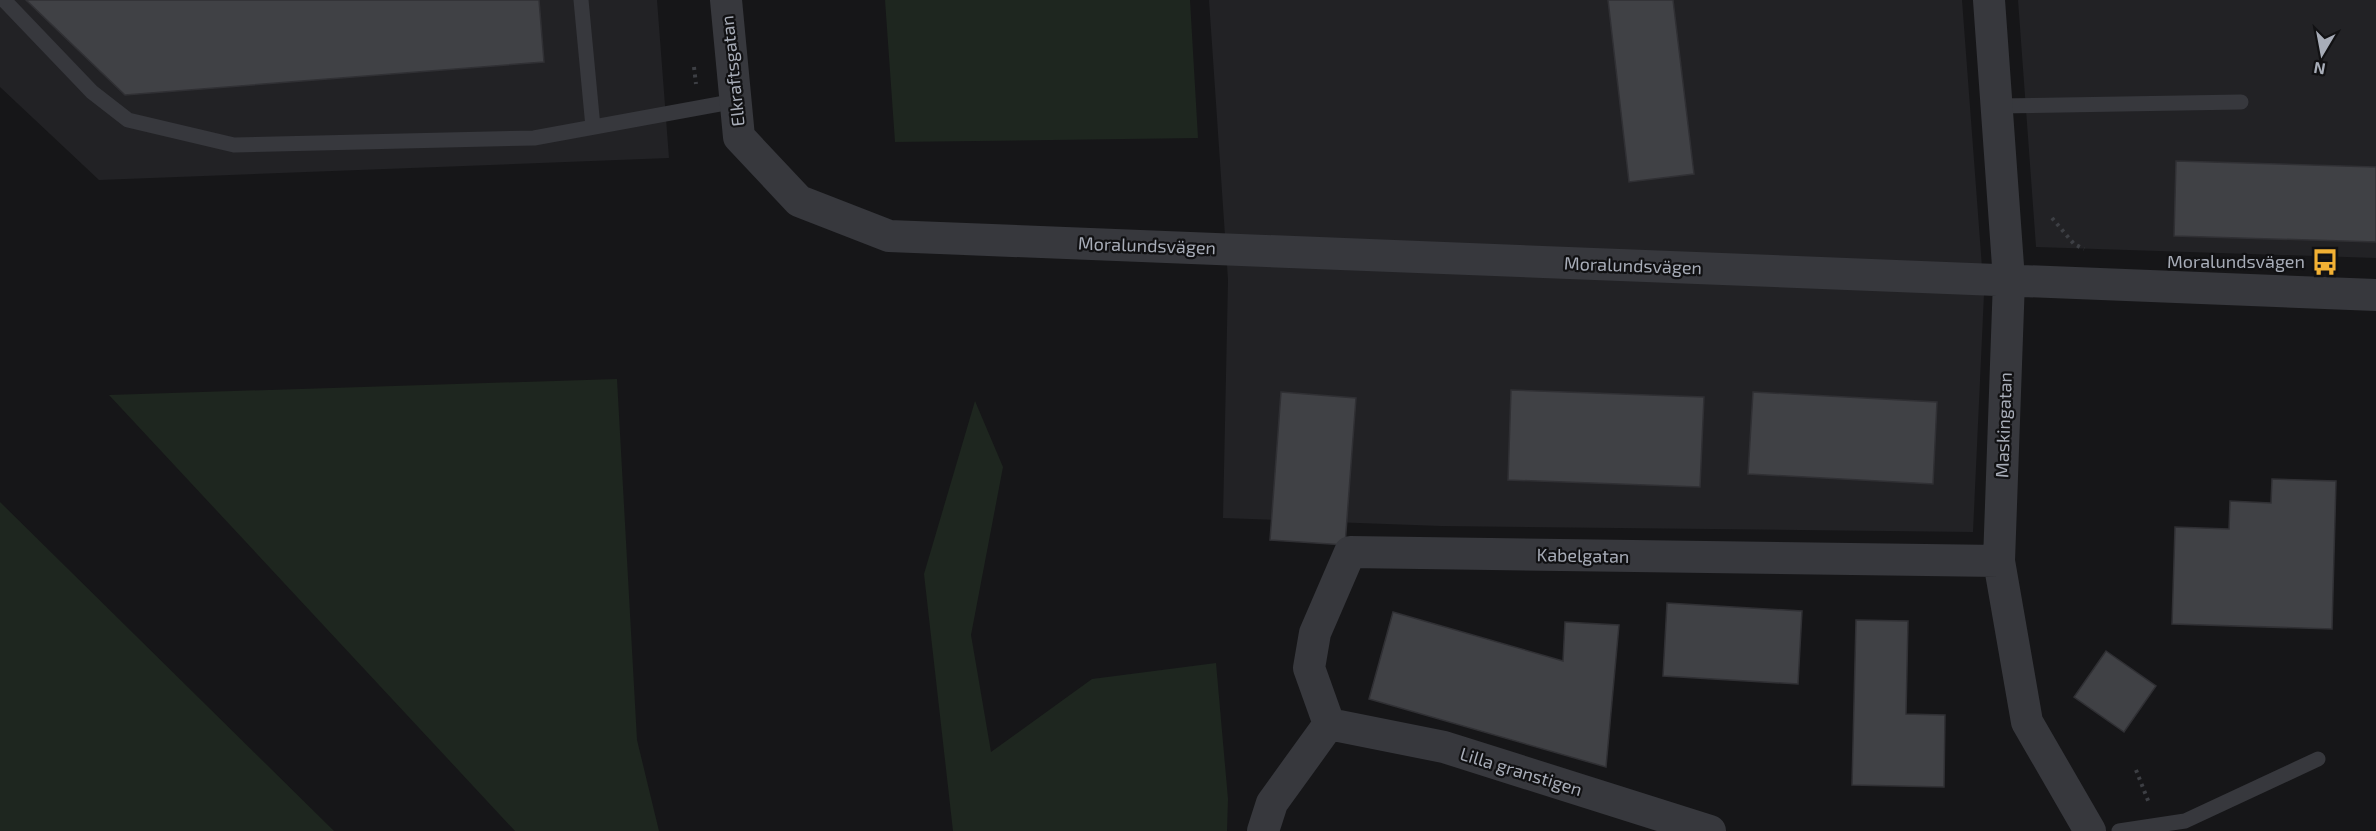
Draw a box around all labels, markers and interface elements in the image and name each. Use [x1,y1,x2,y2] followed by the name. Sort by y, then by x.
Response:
[715,14,749,128] street label: Elkraftsgatan
[2292,24,2352,84] north arrow
[2312,59,2327,80] text: N
[1078,232,1216,258] street label: Moralundsvägen
[2310,247,2340,277] bus stop icon: Moralundsvägen
[2167,250,2305,272] place label: Moralundsvägen
[1564,252,1702,278] street label: Moralundsvägen
[1990,372,2016,478] street label: Maskingatan
[1536,543,1630,567] street label: Kabelgatan
[1458,742,1585,800] street label: Lilla granstigen

